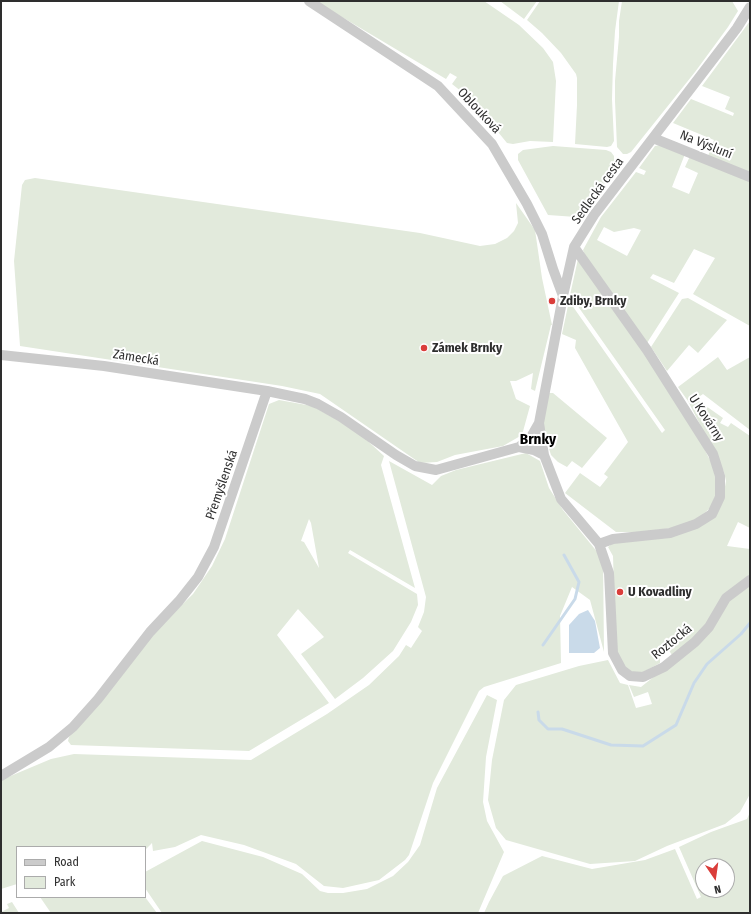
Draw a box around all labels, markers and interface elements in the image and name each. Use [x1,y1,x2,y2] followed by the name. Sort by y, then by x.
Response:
[454,85,504,137] street label: Oblouková
[677,127,735,163] street label: Na Výsluní
[569,155,627,227] street label: Sedlecká cesta
[560,293,626,309] place label: Zdiby, Brnky
[547,296,557,306] marker: Zdiby, Brnky
[432,340,502,356] place label: Zámek Brnky
[419,343,429,353] marker: Zámek Brnky
[112,347,160,369] street label: Zámecká
[685,391,727,445] street label: U Kovárny
[520,431,556,449] district label: Brnky
[203,448,241,522] street label: Přemyšlenská
[628,584,692,600] place label: U Kovadliny
[615,587,625,597] marker: U Kovadliny
[649,621,695,663] street label: Roztocká
[16,846,146,898] legend
[54,855,79,869] text: Road
[695,858,735,898] north arrow
[54,875,75,889] text: Park
[713,882,722,896] text: N

